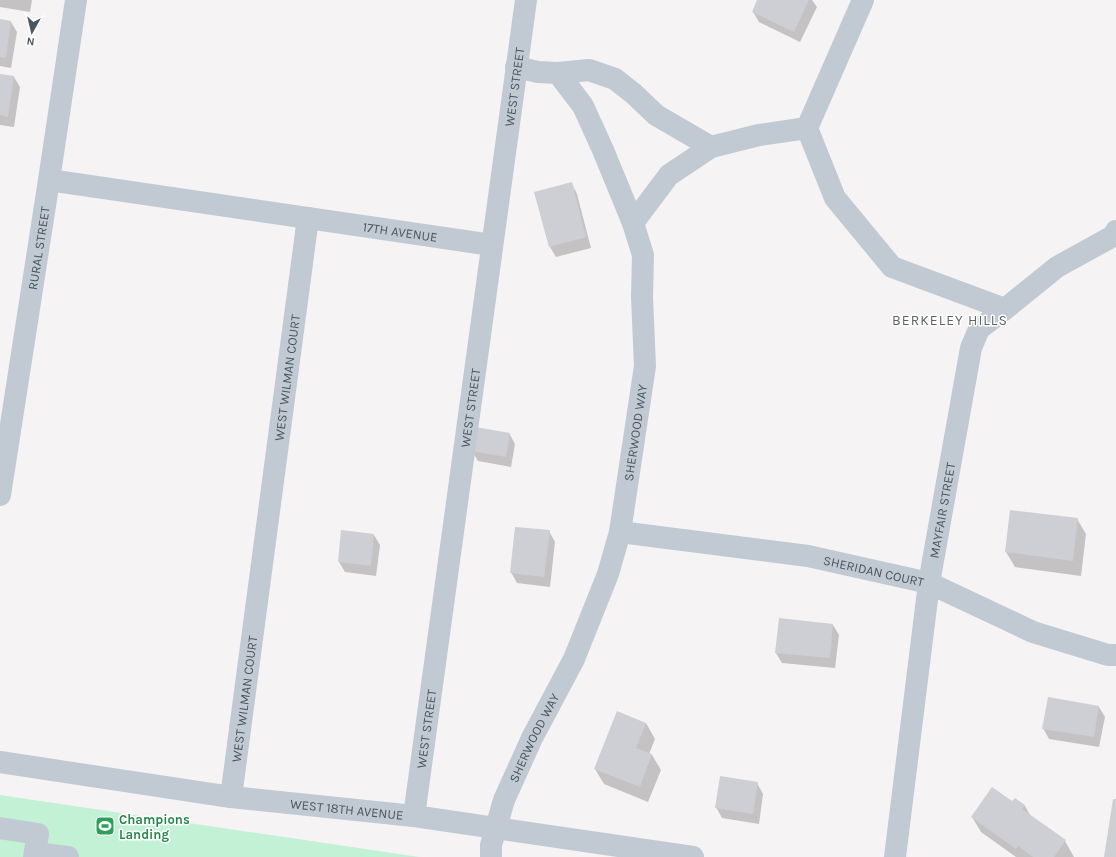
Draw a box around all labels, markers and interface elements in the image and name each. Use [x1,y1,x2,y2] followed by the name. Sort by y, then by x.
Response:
[12,12,52,52] north arrow
[26,34,35,48] text: N
[502,46,528,127] street label: WEST STREET
[25,205,53,291] street label: RURAL STREET
[362,219,438,245] street label: 17TH AVENUE
[892,312,1008,329] district label: BERKELEY HILLS
[271,313,303,442] street label: WEST WILMAN COURT
[458,367,483,448] street label: WEST STREET
[621,383,650,482] street label: SHERWOOD WAY
[927,461,958,559] street label: MAYFAIR STREET
[822,553,926,590] street label: SHERIDAN COURT
[229,634,260,763] street label: WEST WILMAN COURT
[414,688,439,769] street label: WEST STREET
[506,691,562,785] street label: SHERWOOD WAY
[289,796,404,823] street label: WEST 18TH AVENUE
[119,812,190,842] place label: Champions Landing
[94,815,116,837] sports icon: Champions Landing

